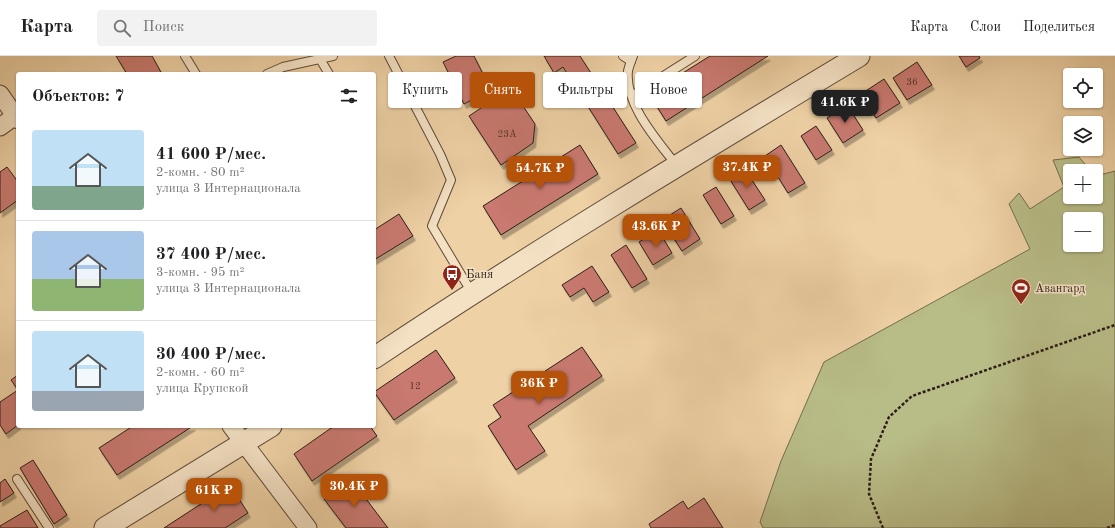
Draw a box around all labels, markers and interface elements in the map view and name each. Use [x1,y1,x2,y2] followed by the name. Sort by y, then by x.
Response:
[97,10,377,46] search box
[111,17,133,39] icon: search
[20,18,73,37] text: Карта
[143,20,184,35] text: Поиск
[910,20,948,34] text: Карта
[970,20,1001,34] text: Слои
[1023,20,1095,34] text: Поделиться
[1063,68,1103,252] map controls
[1063,68,1103,108] button: locate
[388,72,462,108] chip: Купить
[470,72,535,108] chip: Снять
[543,72,627,108] chip: Фильтры
[635,72,702,108] chip: Новое
[906,77,918,87] house number: 36
[338,85,360,107] icon: filters
[32,88,124,105] text: Объектов: 7
[808,90,882,124] pin: 41.6K ₽
[820,96,870,109] text: 41.6K ₽
[1063,116,1103,156] button: layers
[497,129,517,139] house number: 23А
[64,146,112,194] icon: home
[156,146,266,163] text: 41 600 ₽/мес.
[710,155,784,189] pin: 37.4K ₽
[503,156,577,190] pin: 54.7K ₽
[722,161,772,174] text: 37.4K ₽
[515,162,565,175] text: 54.7K ₽
[1063,164,1103,204] button: +
[156,166,244,179] text: 2-комн. · 80 m²
[156,182,301,195] text: улица 3 Интернационала
[1063,212,1103,252] button: −
[619,214,693,248] pin: 43.6K ₽
[631,220,681,233] text: 43.6K ₽
[156,246,266,263] text: 37 400 ₽/мес.
[64,247,112,295] icon: home
[441,263,463,291] bus stop icon: Баня
[156,266,244,279] text: 3-комн. · 95 m²
[466,269,493,281] place label: Баня
[1010,277,1032,305] sports icon: Авангард
[156,282,301,295] text: улица 3 Интернационала
[1035,283,1085,295] place label: Авангард
[156,346,266,363] text: 30 400 ₽/мес.
[64,347,112,395] icon: home
[156,366,244,379] text: 2-комн. · 60 m²
[511,371,567,405] pin: 36K ₽
[520,377,558,390] text: 36K ₽
[409,381,421,391] house number: 12
[156,382,248,395] text: улица Крупской
[317,474,391,508] pin: 30.4K ₽
[186,478,242,512] pin: 61K ₽
[329,480,379,493] text: 30.4K ₽
[195,484,233,497] text: 61K ₽

